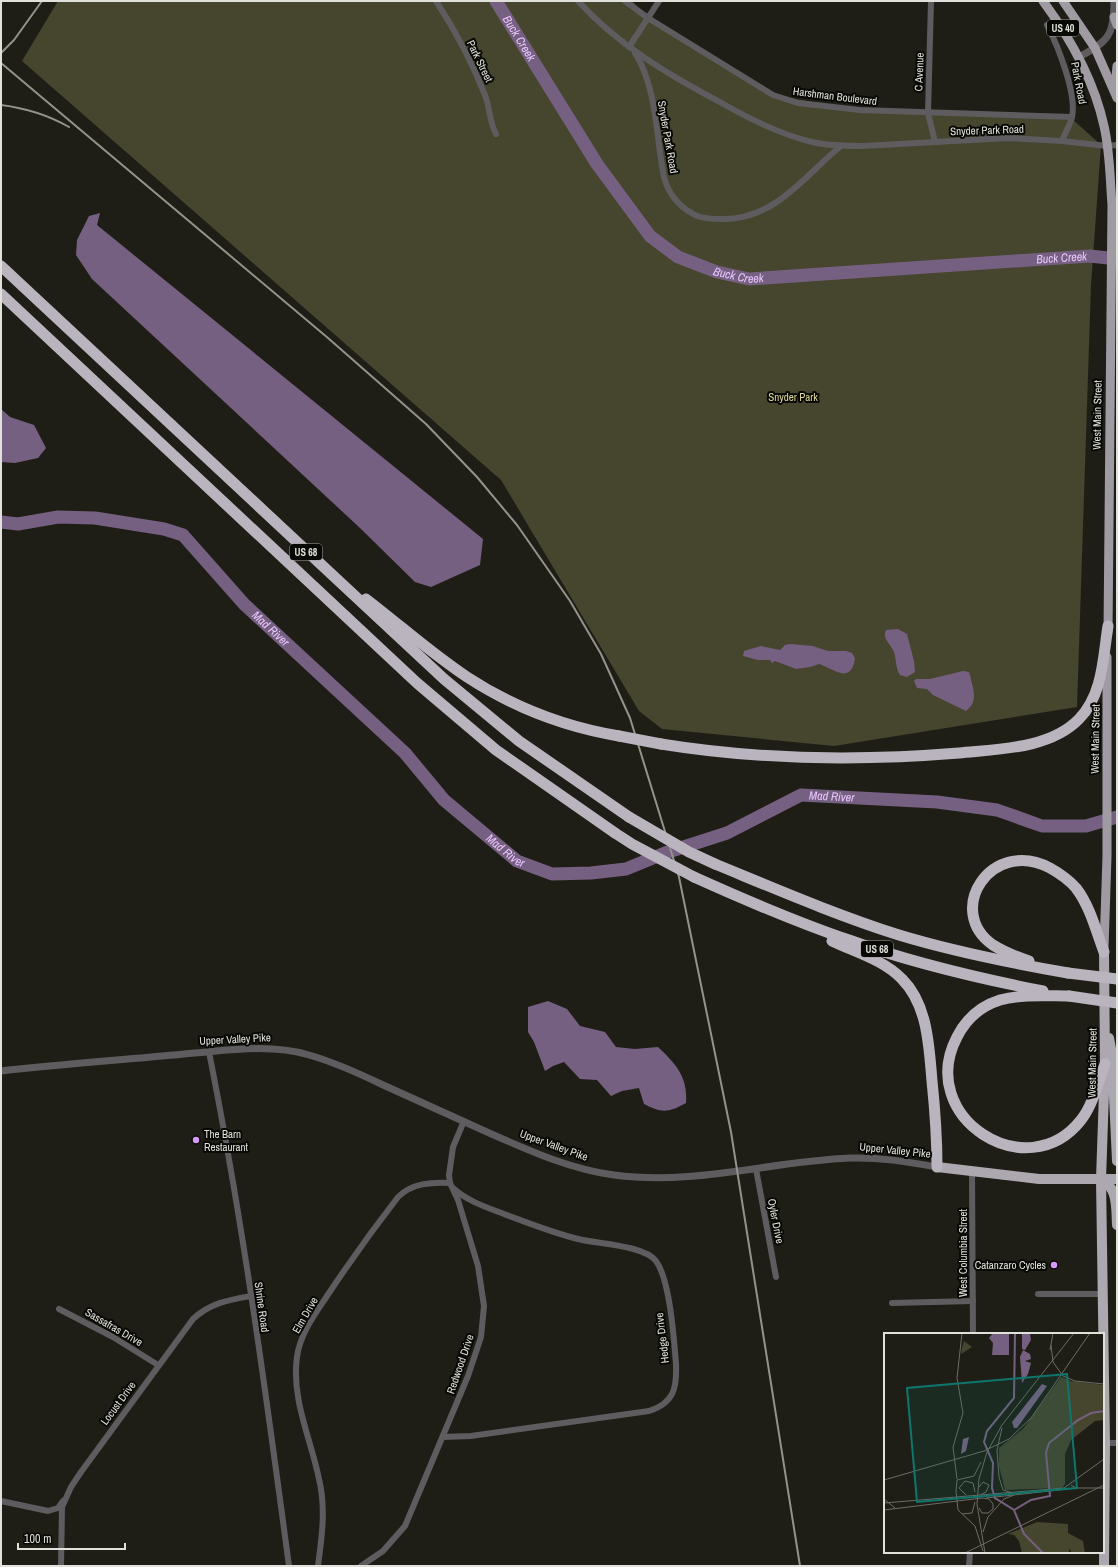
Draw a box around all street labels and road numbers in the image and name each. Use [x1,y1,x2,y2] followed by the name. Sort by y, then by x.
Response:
[1047,20,1079,36] road number: US 40
[464,38,496,85] street label: Park Street
[911,52,927,92] street label: C Avenue
[1068,61,1090,105] street label: Park Road
[792,84,878,108] street label: Harshman Boulevard
[655,99,681,175] street label: Snyder Park Road
[950,122,1024,138] street label: Snyder Park Road
[1089,380,1105,450] street label: West Main Street
[290,544,322,560] road number: US 68
[1087,704,1103,774] street label: West Main Street
[861,941,893,957] road number: US 68
[1084,1028,1100,1098] street label: West Main Street
[199,1030,271,1048] street label: Upper Valley Pike
[518,1126,590,1164] street label: Upper Valley Pike
[859,1139,931,1161] street label: Upper Valley Pike
[765,1197,787,1245] street label: Oyler Drive
[956,1208,970,1297] street label: West Columbia Street
[252,1281,272,1333] street label: Shrine Road
[289,1294,321,1336] street label: Elm Drive
[83,1305,145,1349] street label: Sassafras Drive
[652,1312,672,1364] street label: Hedge Drive
[443,1332,477,1396] street label: Redwood Drive
[97,1378,139,1428] street label: Locust Drive

